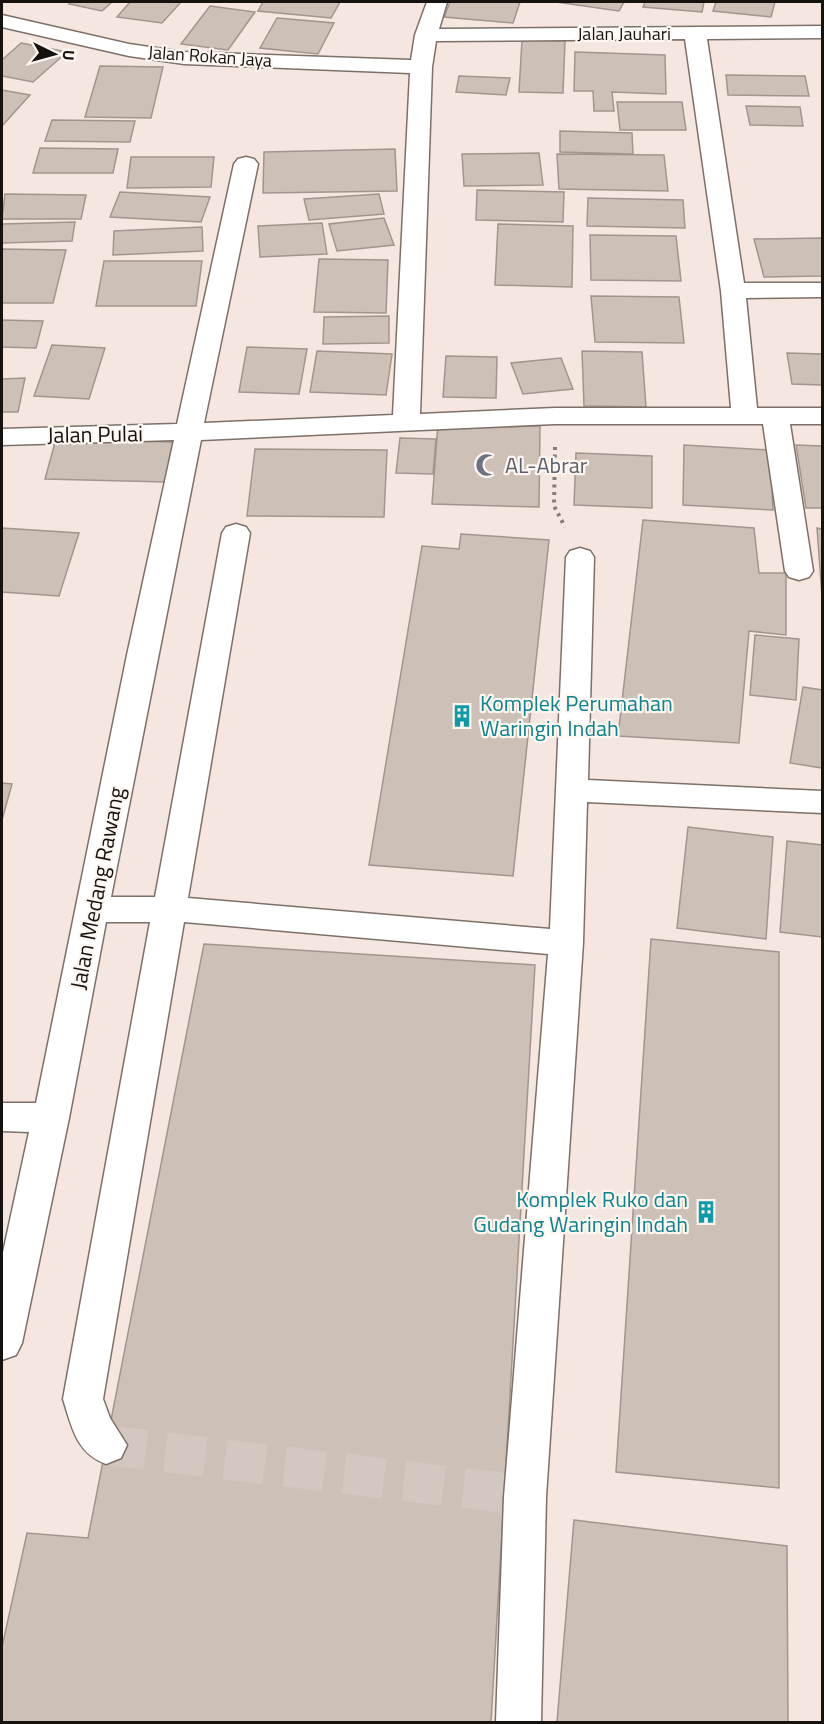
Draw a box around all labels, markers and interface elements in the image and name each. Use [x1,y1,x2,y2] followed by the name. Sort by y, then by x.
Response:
[577,20,671,47] street label: Jalan Jauhari
[24,24,84,84] north arrow
[147,38,273,74] street label: Jalan Rokan Jaya
[57,49,81,62] text: U
[47,416,143,452] street label: Jalan Pulai
[505,448,588,482] place label: AL-Abrar
[474,452,500,478] mosque icon: AL-Abrar
[480,686,673,745] place label: Komplek Perumahan Waringin Indah
[449,703,475,729] building icon: Komplek Perumahan Waringin Indah
[61,784,133,992] street label: Jalan Medang Rawang
[473,1182,688,1241] place label: Komplek Ruko dan Gudang Waringin Indah
[693,1199,719,1225] building icon: Komplek Ruko dan Gudang Waringin Indah

